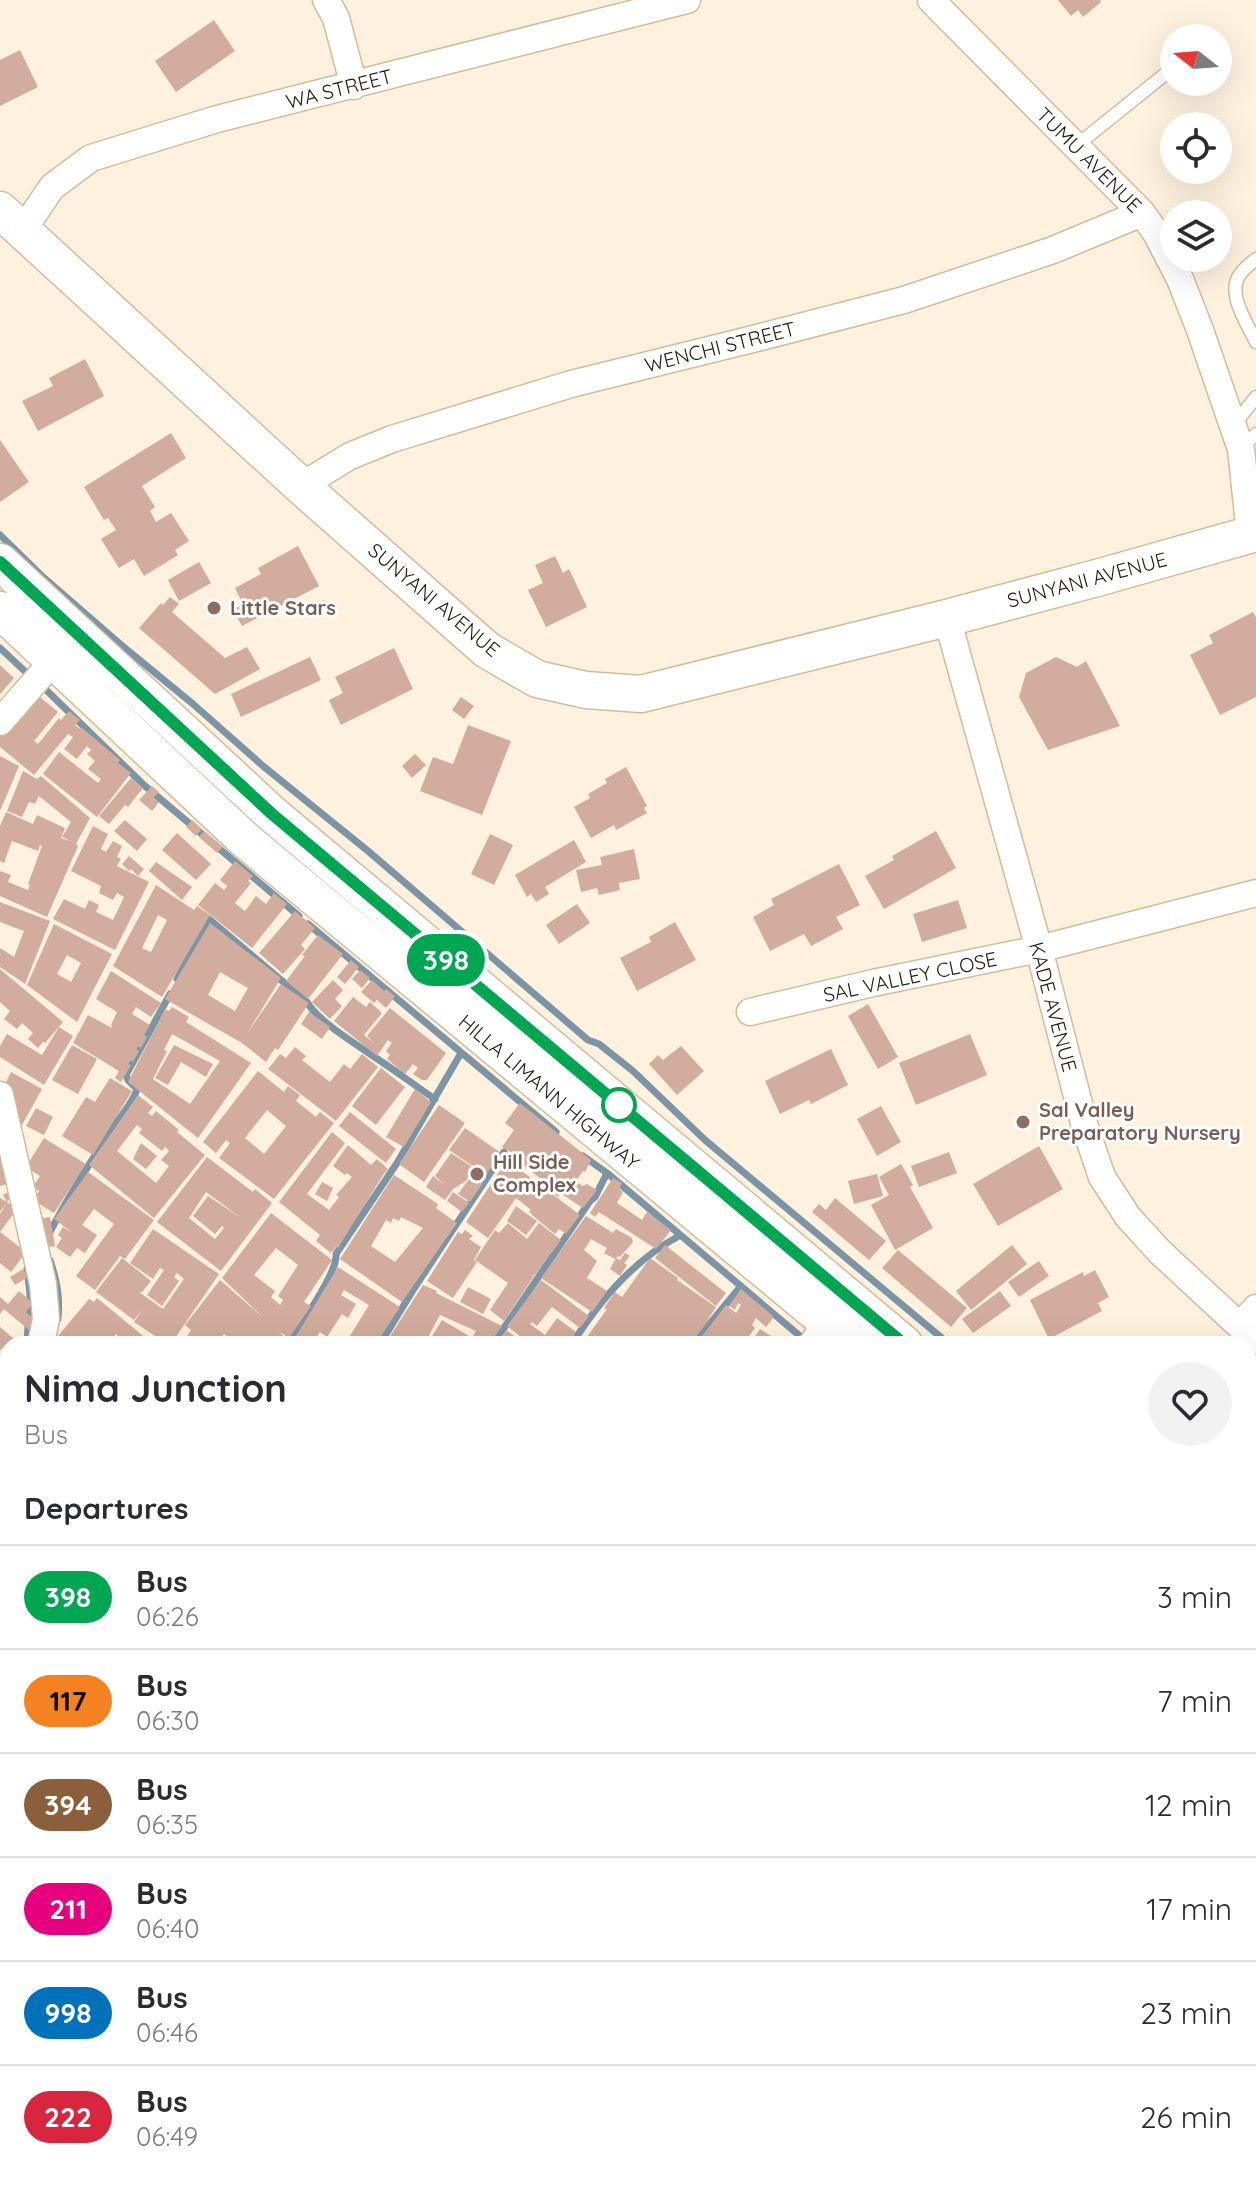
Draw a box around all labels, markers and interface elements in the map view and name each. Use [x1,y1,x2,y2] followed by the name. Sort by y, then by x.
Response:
[1160,24,1232,96] north arrow
[1160,24,1232,272] map controls
[283,63,395,114] street label: WA STREET
[1032,102,1147,217] street label: TUMU AVENUE
[1160,112,1232,184] button: locate
[1160,200,1232,272] button: layers
[642,316,798,377] street label: WENCHI STREET
[363,537,505,662] street label: SUNYANI AVENUE
[1004,546,1169,613] street label: SUNYANI AVENUE
[230,595,336,620] place label: Little Stars
[205,599,223,617] marker: Little Stars
[400,934,492,986] line badge: 398
[1024,939,1083,1075] street label: KADE AVENUE
[423,942,469,977] text: 398
[821,946,999,1007] street label: SAL VALLEY CLOSE
[454,1009,645,1175] street label: HILLA LIMANN HIGHWAY
[602,1088,636,1122] unlabelled marker
[1039,1097,1241,1145] place label: Sal Valley Preparatory Nursery
[1014,1113,1032,1131] marker: Sal Valley Preparatory Nursery
[493,1149,576,1197] place label: Hill Side Complex
[468,1165,486,1183] marker: Hill Side Complex
[1148,1362,1232,1446] button: heart
[24,1364,287,1412] text: Nima Junction
[24,1418,68,1451] text: Bus
[24,1489,189,1527] text: Departures
[136,1562,188,1600] text: Bus
[1157,1578,1232,1616] text: 3 min
[45,1579,91,1614] text: 398
[136,1600,199,1633] text: 06:26
[136,1666,188,1704] text: Bus
[1157,1682,1232,1720] text: 7 min
[49,1683,87,1718] text: 117
[136,1704,199,1737] text: 06:30
[136,1770,188,1808] text: Bus
[1145,1786,1232,1824] text: 12 min
[44,1787,92,1822] text: 394
[136,1808,198,1841] text: 06:35
[136,1874,188,1912] text: Bus
[1146,1890,1232,1928] text: 17 min
[49,1891,87,1926] text: 211
[136,1912,200,1945] text: 06:40
[136,1978,188,2016] text: Bus
[1140,1994,1232,2032] text: 23 min
[44,1995,92,2030] text: 998
[136,2016,198,2049] text: 06:46
[136,2082,188,2120] text: Bus
[1140,2098,1232,2136] text: 26 min
[44,2099,92,2134] text: 222
[136,2120,198,2153] text: 06:49

